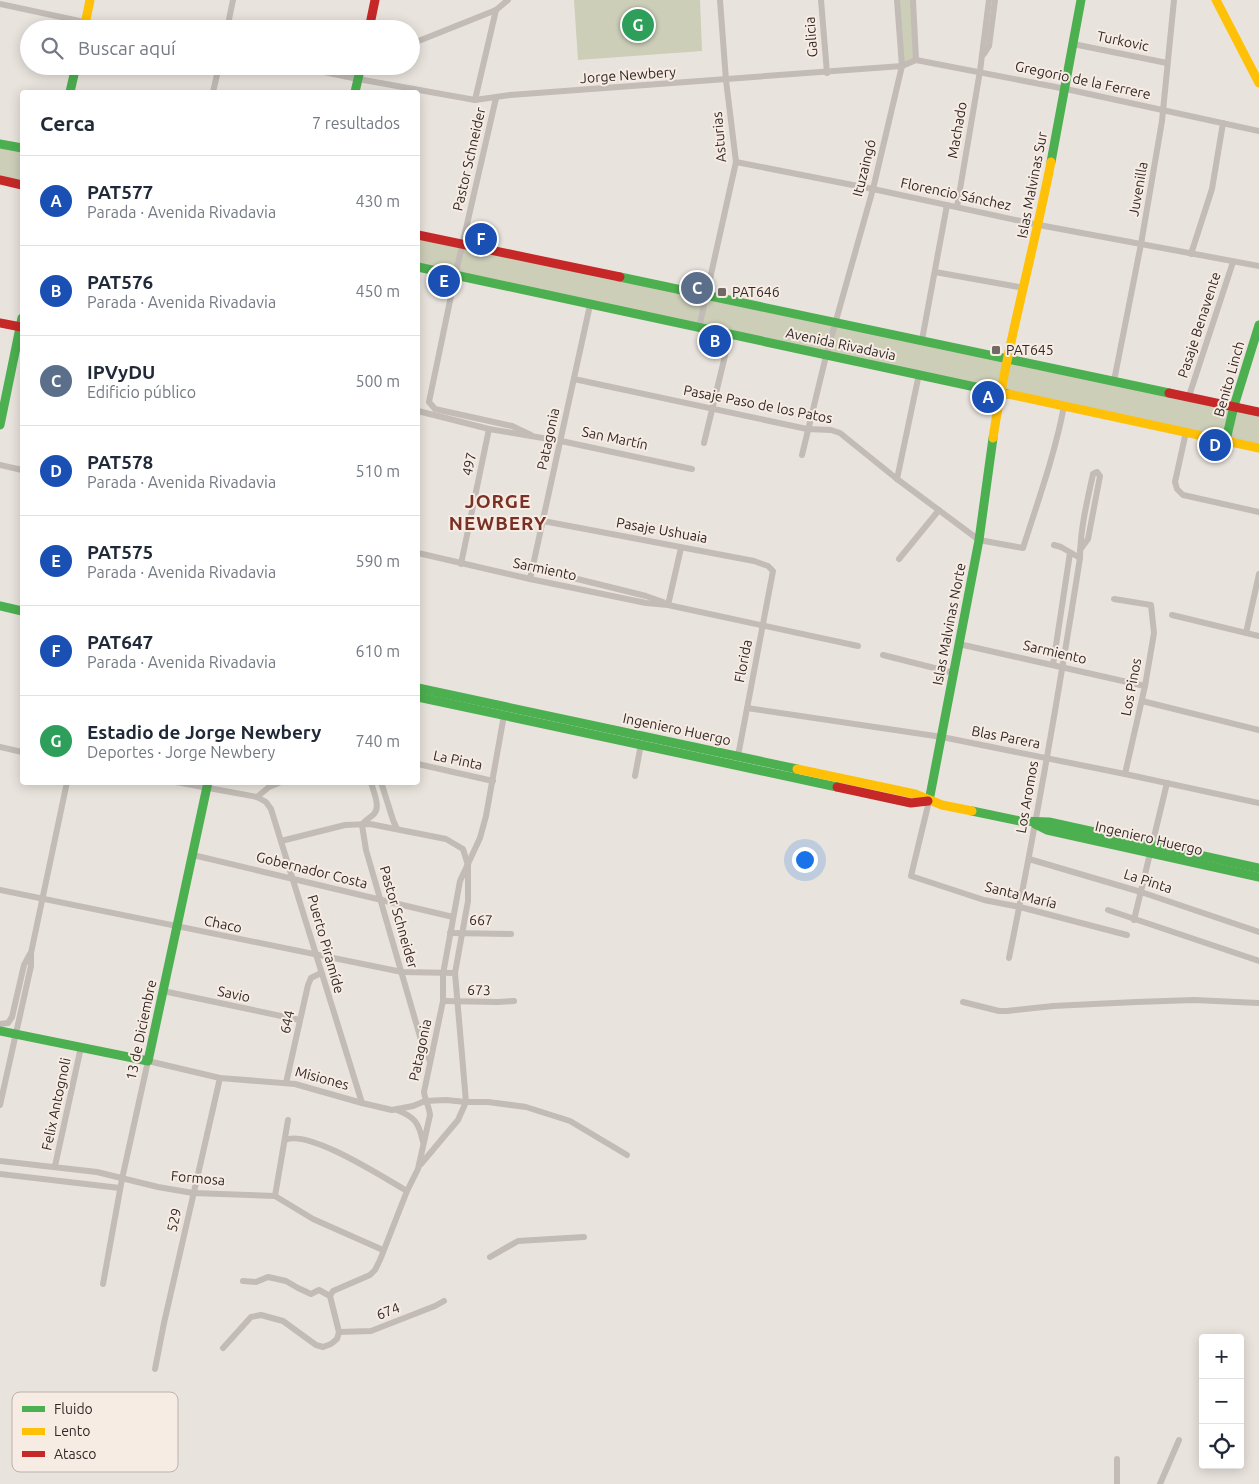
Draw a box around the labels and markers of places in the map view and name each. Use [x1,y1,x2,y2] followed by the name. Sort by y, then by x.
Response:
[622,6,654,44] pin: G
[465,220,497,258] pin: F
[428,262,460,300] pin: E
[681,269,713,307] pin: C
[732,284,780,300] place label: PAT646
[716,286,728,298] marker: PAT646
[699,322,731,360] pin: B
[1006,342,1054,358] place label: PAT645
[990,344,1002,356] marker: PAT645
[972,378,1004,416] pin: A
[1199,426,1231,464] pin: D

